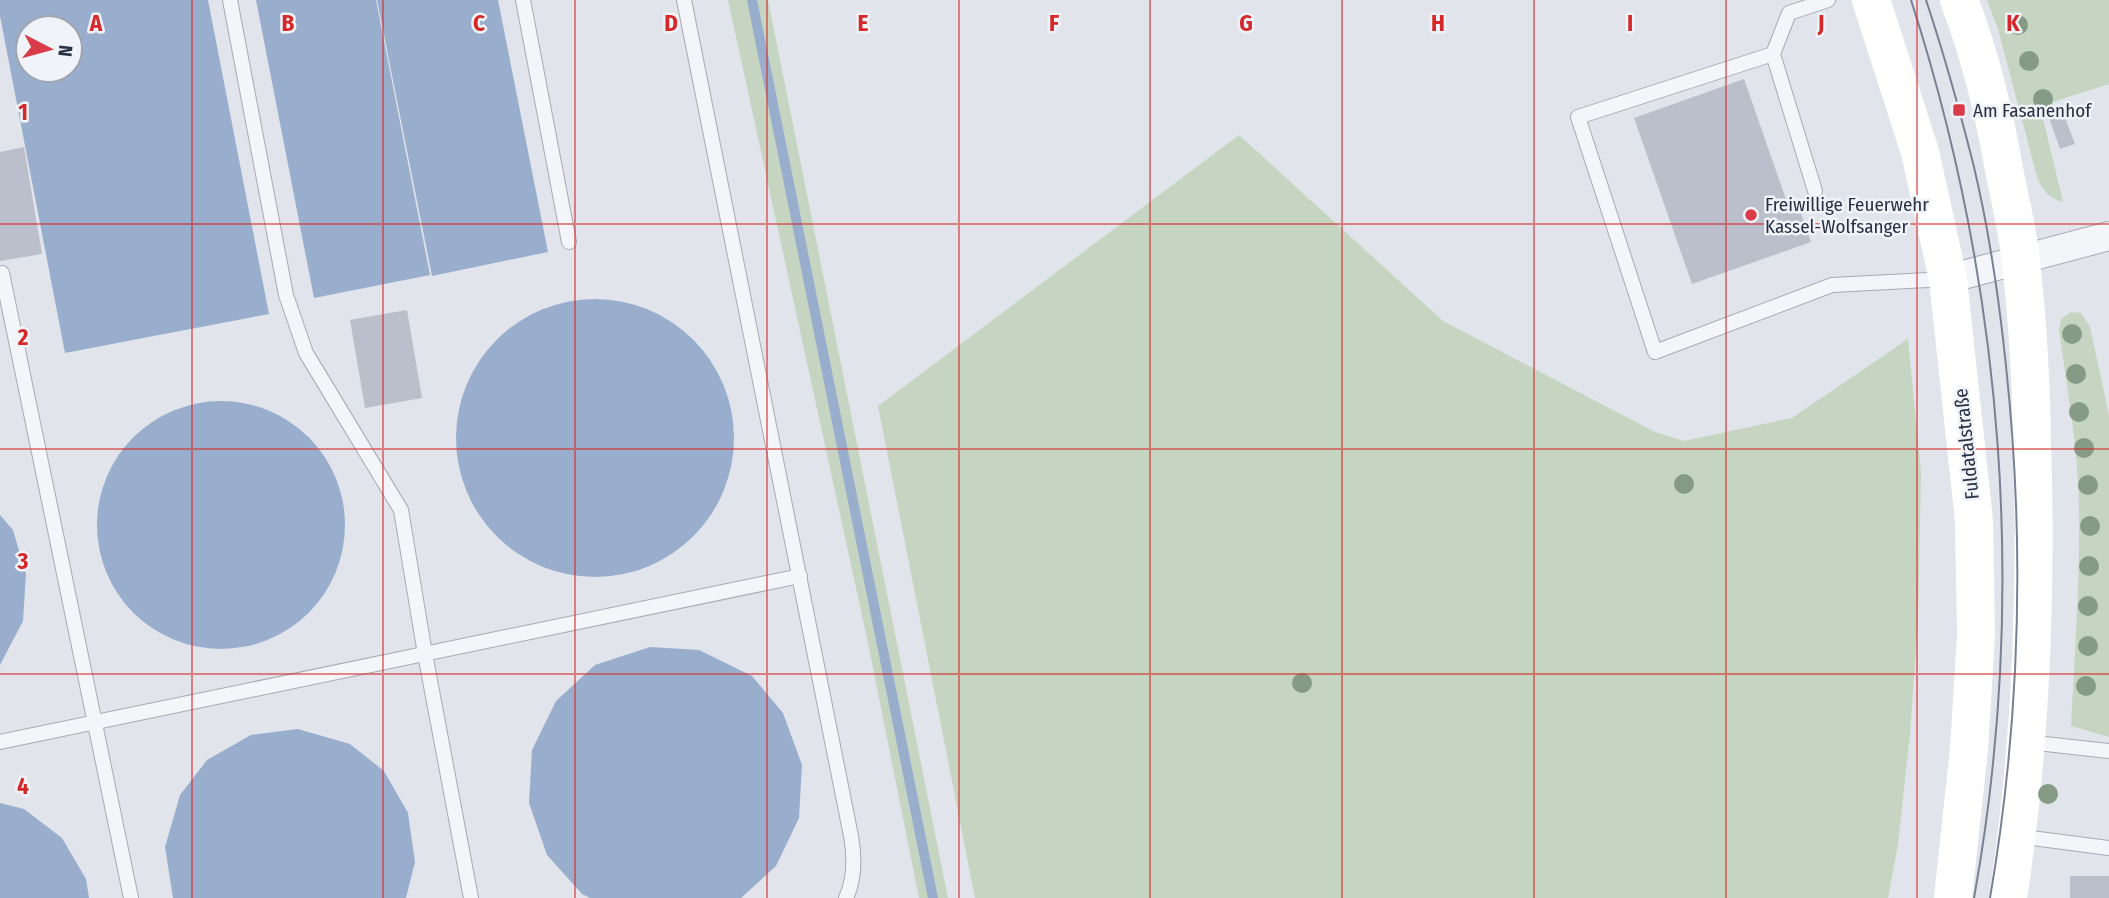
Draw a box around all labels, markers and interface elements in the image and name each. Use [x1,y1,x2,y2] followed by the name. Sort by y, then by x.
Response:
[89,9,103,37] text: A
[282,9,295,37] text: B
[473,9,485,37] text: C
[664,9,678,37] text: D
[858,9,869,37] text: E
[1049,9,1059,37] text: F
[1239,9,1253,37] text: G
[1431,9,1445,37] text: H
[1627,9,1633,37] text: I
[1817,9,1824,37] text: J
[2006,9,2020,37] text: K
[14,14,84,84] north arrow
[53,44,77,58] text: N
[18,98,28,126] text: 1
[1973,99,2092,122] place label: Am Fasanenhof
[1951,102,1967,118] marker: Am Fasanenhof
[1765,193,1929,238] place label: Freiwillige Feuerwehr Kassel-Wolfsanger
[1743,207,1759,223] marker: Freiwillige Feuerwehr Kassel-Wolfsanger
[17,323,29,351] text: 2
[1949,387,1984,501] street label: Fuldatalstraße
[17,547,29,575] text: 3
[17,772,29,800] text: 4

